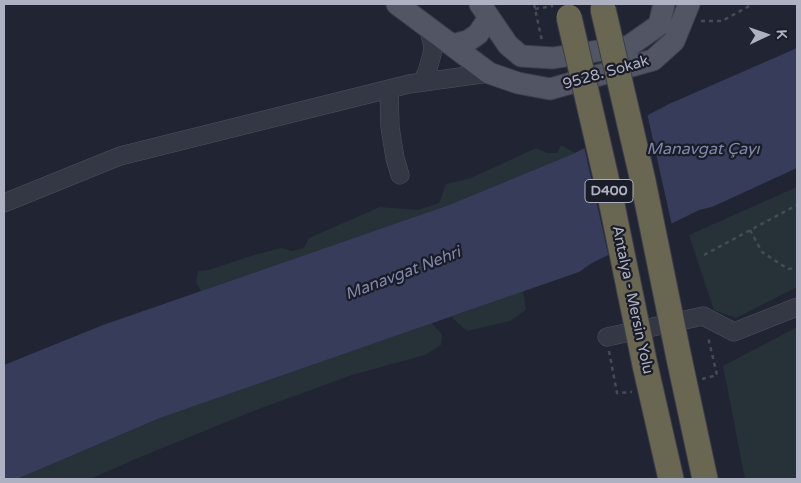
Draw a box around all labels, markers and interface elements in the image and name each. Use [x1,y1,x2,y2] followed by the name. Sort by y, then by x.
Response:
[741,10,791,60] north arrow
[773,29,790,39] text: K
[561,52,651,94] street label: 9528. Sokak
[646,140,760,160] water label: Manavgat Çayı
[585,180,633,202] road number: D400
[607,224,657,376] street label: Antalya - Mersin Yolu
[343,243,463,305] water label: Manavgat Nehri

